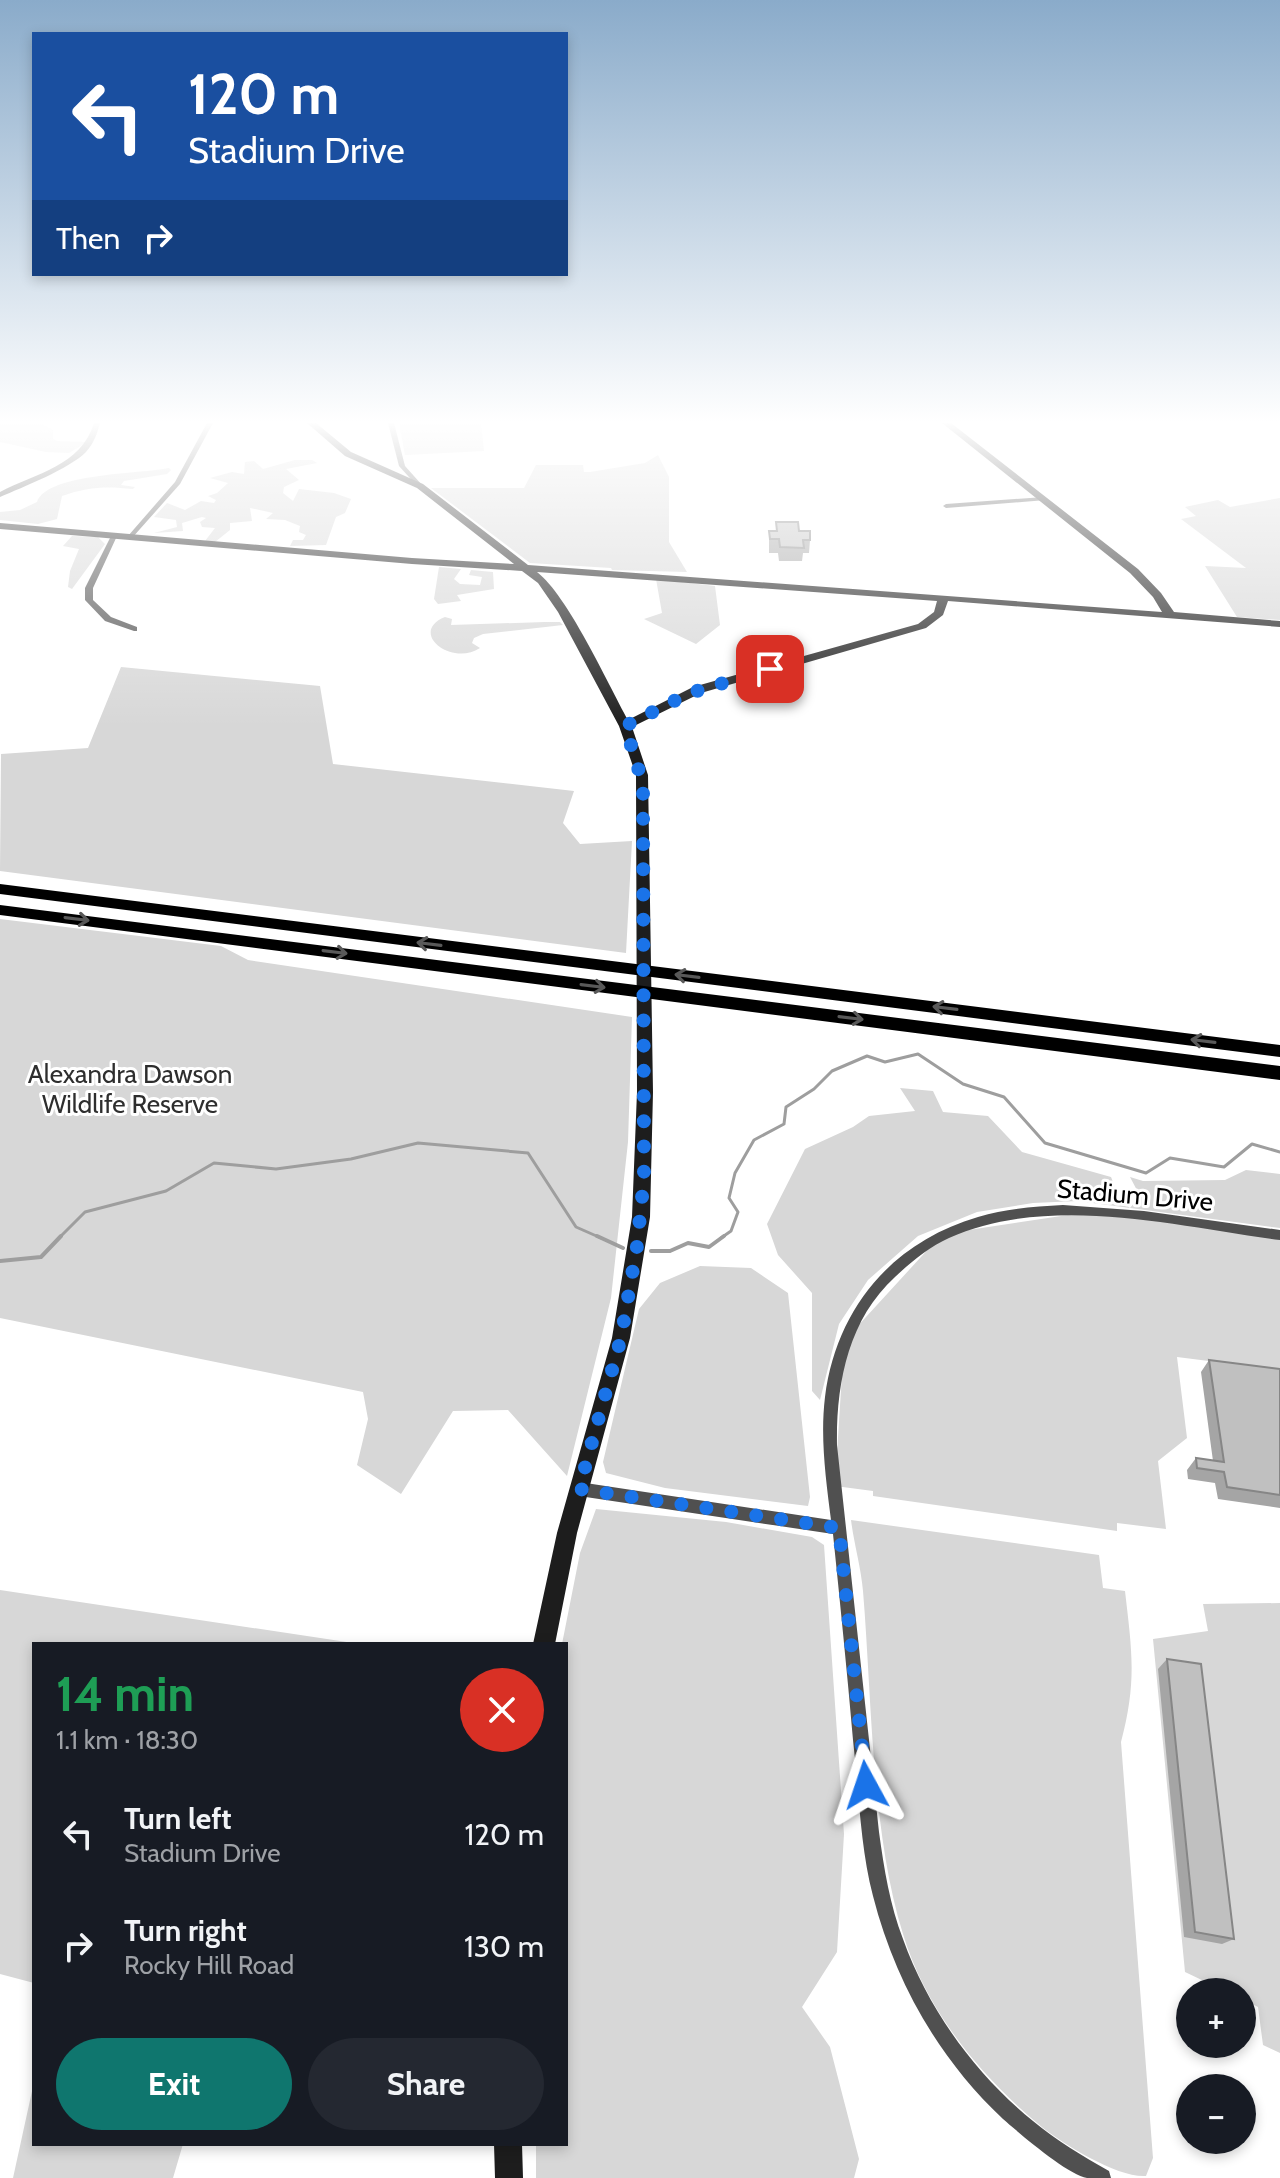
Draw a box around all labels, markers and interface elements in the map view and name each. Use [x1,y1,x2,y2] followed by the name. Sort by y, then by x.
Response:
[188,60,339,128] text: 120 m
[56,64,160,168] icon: left
[188,128,405,172] text: Stadium Drive
[136,216,180,260] icon: right
[56,220,120,257] text: Then
[736,635,804,703] pin
[748,647,792,691] icon: arrive
[63,912,90,927] one-way arrow
[416,936,443,951] one-way arrow
[322,945,347,960] one-way arrow
[674,969,701,984] one-way arrow
[579,978,606,993] one-way arrow
[932,1001,959,1016] one-way arrow
[838,1011,863,1026] one-way arrow
[1190,1034,1216,1049] one-way arrow
[28,1058,232,1120] park label: Alexandra Dawson Wildlife Reserve
[1056,1172,1214,1218] street label: Stadium Drive
[56,1665,194,1723] text: 14 min
[460,1668,544,1752] button: close
[56,1724,198,1756] text: 1.1 km · 18:30
[824,1743,908,1827] position arrow
[124,1800,232,1837] text: Turn left
[56,1812,100,1856] icon: left
[464,1816,544,1853] text: 120 m
[124,1837,281,1869] text: Stadium Drive
[124,1912,247,1949] text: Turn right
[56,1924,100,1968] icon: right
[464,1928,544,1965] text: 130 m
[124,1949,294,1981] text: Rocky Hill Road
[1176,1978,1256,2154] map controls
[1176,1978,1256,2058] button: +
[56,2038,292,2130] button: Exit
[308,2038,544,2130] button: Share
[1176,2074,1256,2154] button: −

